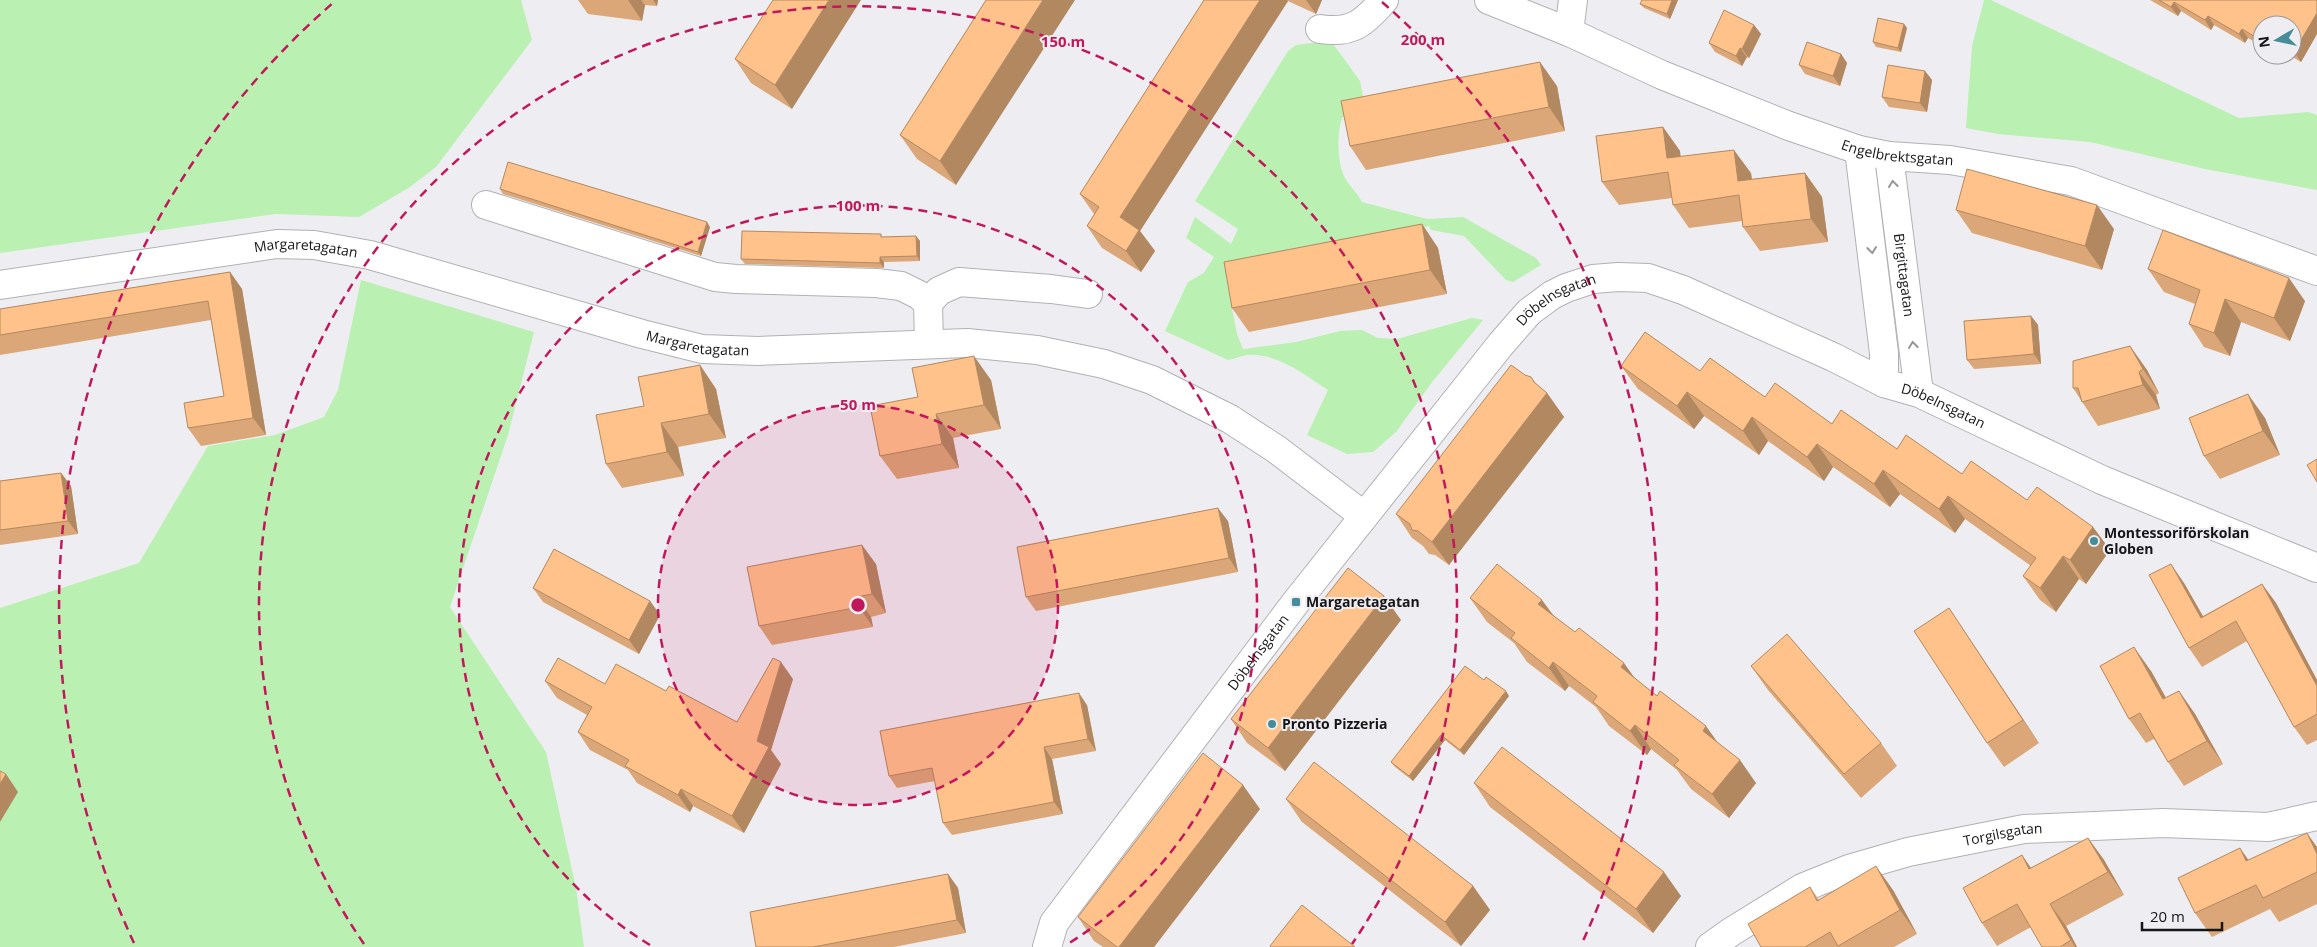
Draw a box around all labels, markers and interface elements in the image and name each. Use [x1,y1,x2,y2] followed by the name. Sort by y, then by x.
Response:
[2252,15,2302,65] north arrow
[1401,29,1445,49] text: 200 m
[1041,31,1085,51] text: 150 m
[2253,35,2274,49] text: N
[1839,135,1954,169] street label: Engelbrektsgatan
[1888,179,1899,187] one-way arrow
[836,195,880,215] text: 100 m
[1890,232,1919,318] street label: Birgittagatan
[252,234,359,262] street label: Margaretagatan
[1866,246,1877,254] one-way arrow
[1511,269,1598,329] street label: Döbelnsgatan
[644,325,750,360] street label: Margaretagatan
[1908,341,1919,349] one-way arrow
[1899,378,1989,432] street label: Döbelnsgatan
[840,394,876,414] text: 50 m
[2104,523,2249,558] place label: Montessoriförskolan Globen
[2088,535,2100,547] marker: Montessoriförskolan Globen
[1306,592,1420,611] place label: Margaretagatan
[849,596,867,614] centre of rings
[1290,596,1302,608] marker: Margaretagatan
[1223,610,1293,694] street label: Döbelnsgatan
[1282,714,1387,733] place label: Pronto Pizzeria
[1266,718,1278,730] marker: Pronto Pizzeria
[1962,818,2043,850] street label: Torgilsgatan
[2142,900,2222,932] scale bar
[2150,906,2185,926] text: 20 m

